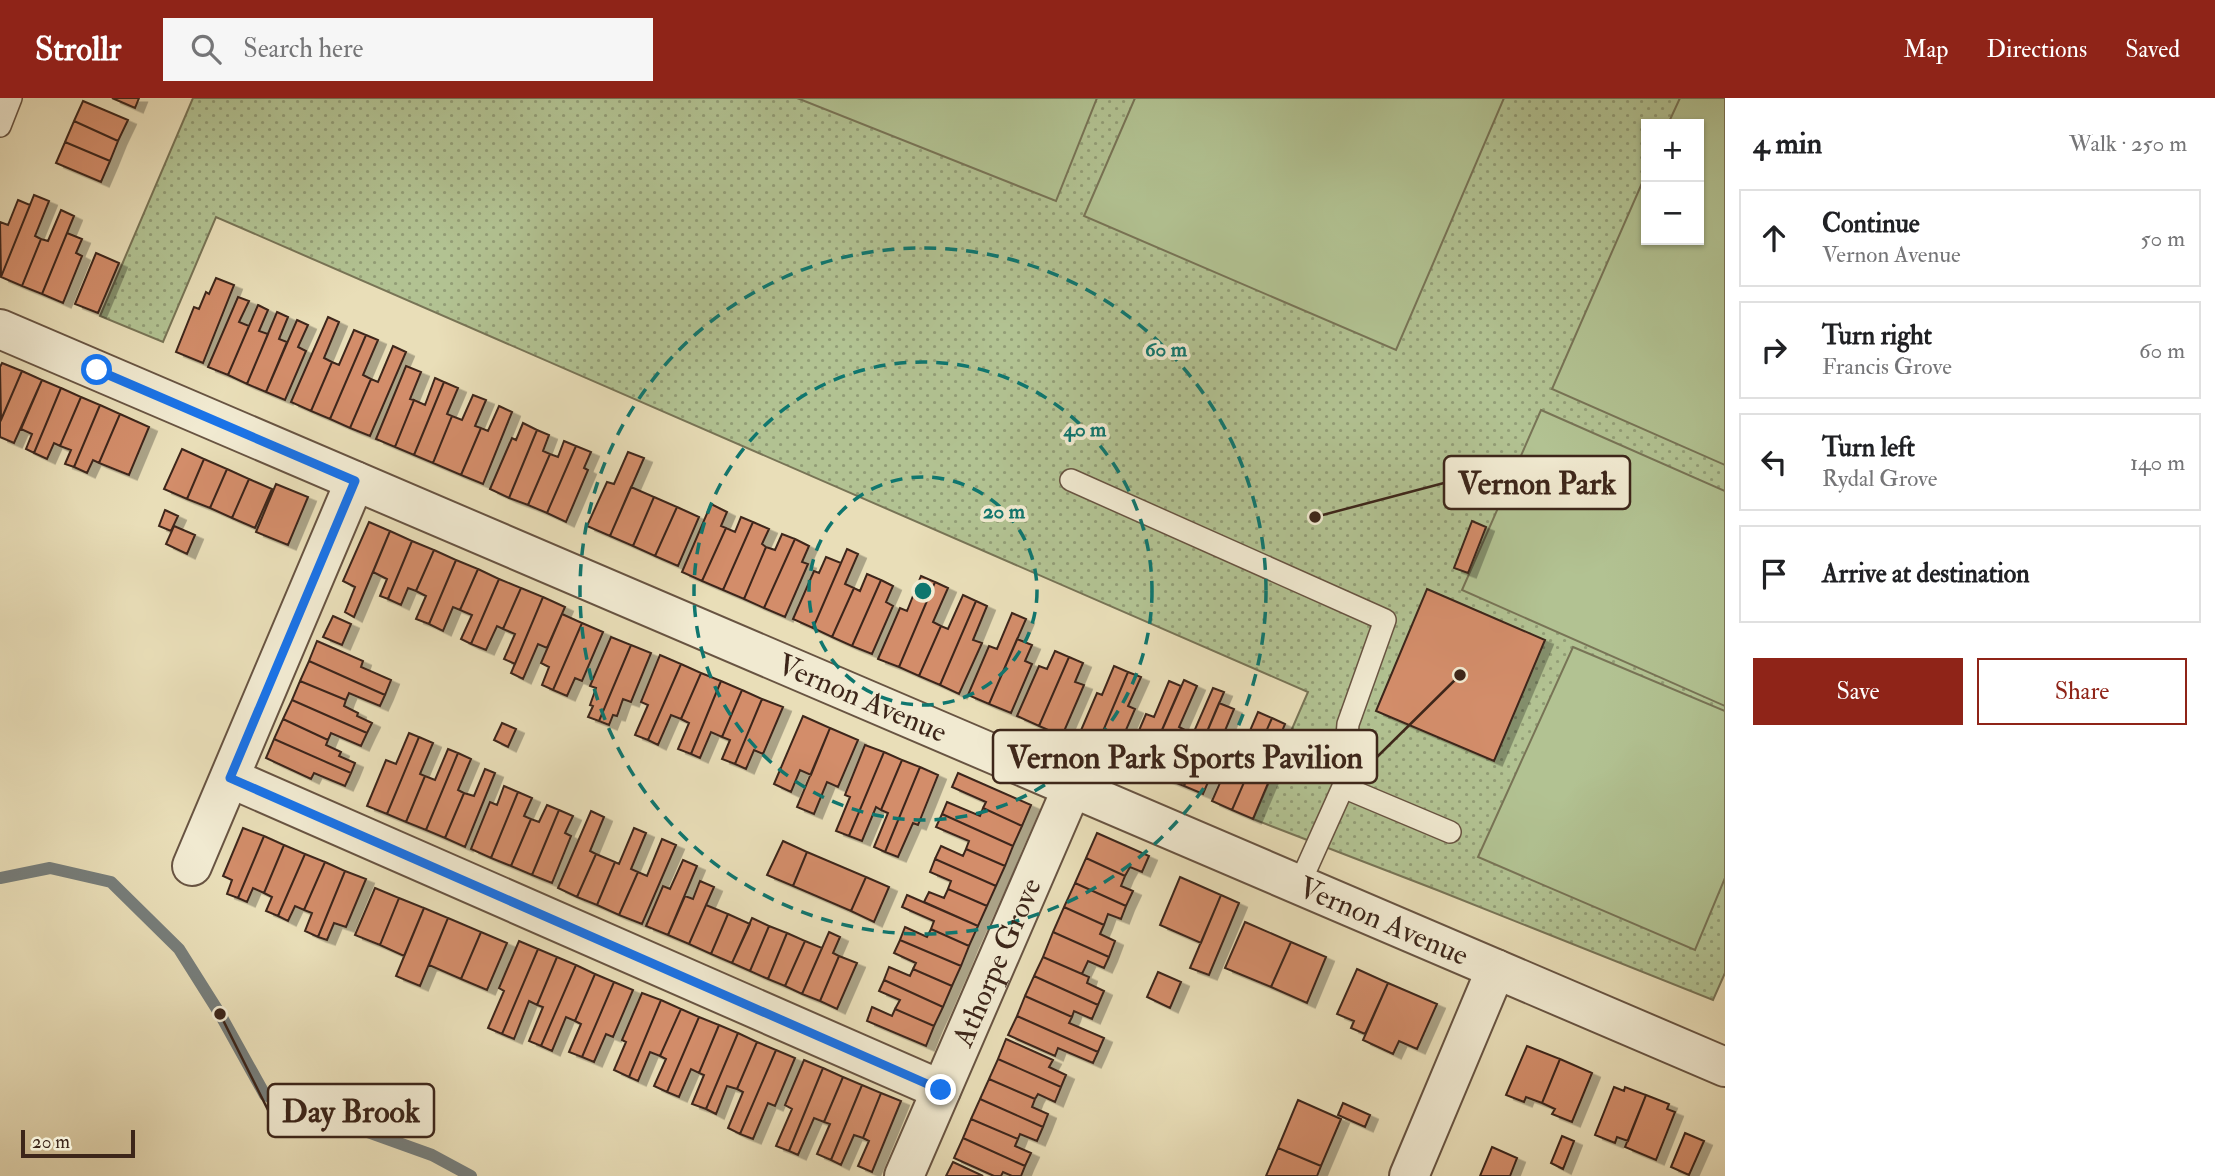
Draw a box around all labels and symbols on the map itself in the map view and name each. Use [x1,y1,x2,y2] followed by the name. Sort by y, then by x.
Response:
[1145,336,1188,363] text: 60 m
[81,354,112,385] route start
[1063,416,1107,443] text: 40 m
[1444,456,1630,509] callout: Vernon Park
[1457,464,1617,504] text: Vernon Park
[983,498,1026,525] text: 20 m
[911,579,935,603] centre of rings
[772,645,953,751] street label: Vernon Avenue
[993,730,1377,783] callout: Vernon Park Sports Pavilion
[1006,738,1364,778] text: Vernon Park Sports Pavilion
[1293,868,1474,974] street label: Vernon Avenue
[943,872,1049,1053] street label: Athorpe Grove
[925,1074,956,1105] route end
[268,1084,434,1137] callout: Day Brook
[282,1092,421,1132] text: Day Brook
[21,1127,135,1159] scale bar

